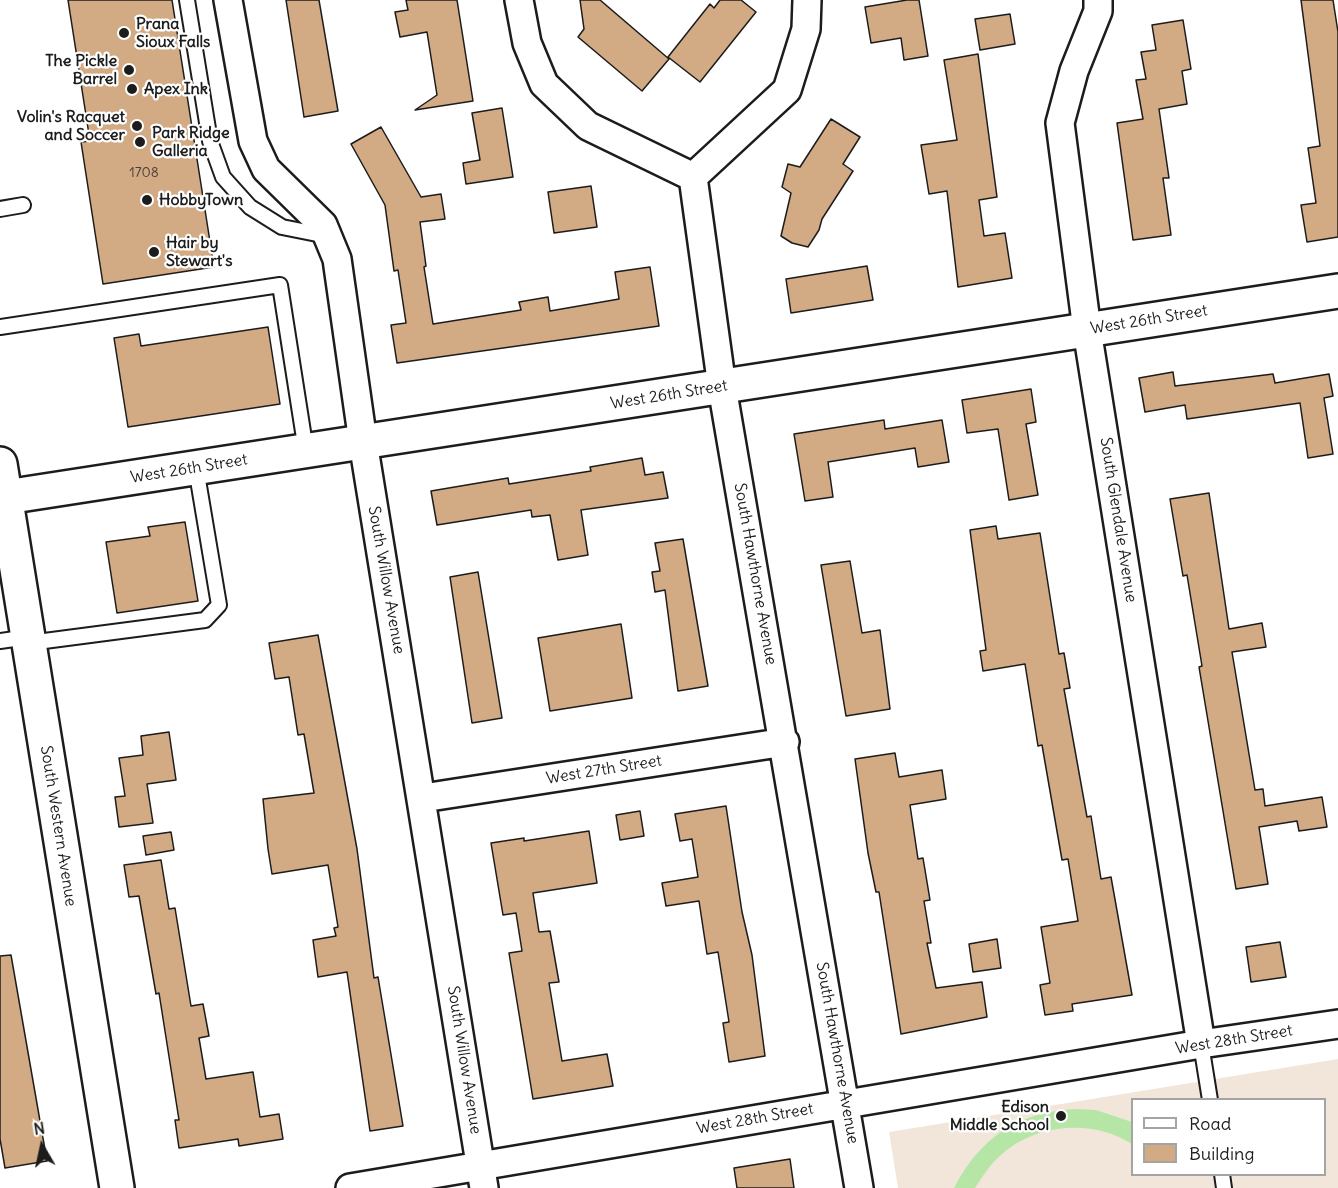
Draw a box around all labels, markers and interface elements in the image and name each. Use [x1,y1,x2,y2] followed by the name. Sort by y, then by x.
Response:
[136,14,210,52] place label: Prana Sioux Falls
[117,26,131,40] marker: Prana Sioux Falls
[45,51,117,89] place label: The Pickle Barrel
[122,63,136,77] marker: The Pickle Barrel
[144,79,208,99] place label: Apex Ink
[125,82,139,96] marker: Apex Ink
[17,107,125,145] place label: Volin's Racquet and Soccer
[130,119,144,133] marker: Volin's Racquet and Soccer
[152,123,230,161] place label: Park Ridge Galleria
[133,135,147,149] marker: Park Ridge Galleria
[129,165,159,181] house number: 1708
[159,190,243,210] place label: HobbyTown
[140,193,154,207] marker: HobbyTown
[166,233,232,271] place label: Hair by Stewart's
[147,245,161,259] marker: Hair by Stewart's
[1089,301,1209,339] street label: West 26th Street
[609,376,729,414] street label: West 26th Street
[1095,436,1141,604] street label: South Glendale Avenue
[129,450,249,488] street label: West 26th Street
[730,482,780,666] street label: South Hawthorne Avenue
[364,504,408,656] street label: South Willow Avenue
[36,744,80,908] street label: South Western Avenue
[545,751,663,789] street label: West 27th Street
[812,961,862,1145] street label: South Hawthorne Avenue
[443,984,485,1136] street label: South Willow Avenue
[1174,1021,1294,1059] street label: West 28th Street
[950,1097,1049,1135] place label: Edison Middle School
[1131,1098,1326,1176] legend
[695,1099,815,1139] street label: West 28th Street
[1054,1109,1068,1123] marker: Edison Middle School
[1189,1112,1231,1135] text: Road
[12,1116,72,1176] north arrow
[32,1117,46,1139] text: N
[1189,1142,1254,1165] text: Building

